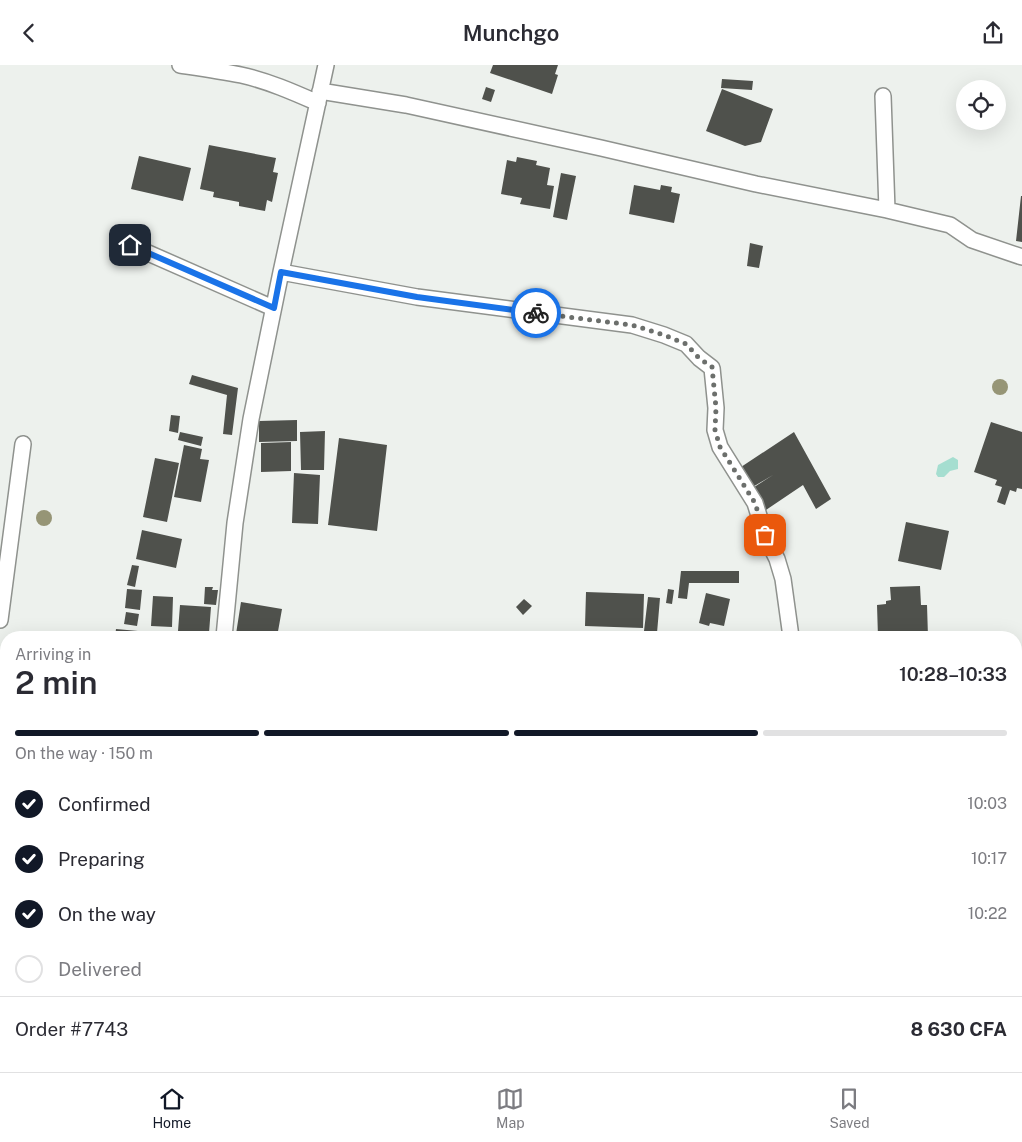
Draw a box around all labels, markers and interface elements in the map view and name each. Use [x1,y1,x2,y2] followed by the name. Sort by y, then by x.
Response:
[15,19,43,47] icon: back
[979,19,1007,47] icon: share
[463,20,559,46] text: Munchgo
[956,80,1006,130] map controls
[956,80,1006,130] button: locate
[109,224,151,266] pin
[116,231,144,259] icon: home
[511,288,561,338] courier
[522,299,550,327] icon: bike
[744,514,786,556] pin
[751,521,779,549] icon: bag
[15,645,91,664] text: Arriving in
[899,663,1007,685] text: 10:28–10:33
[15,664,98,701] text: 2 min
[15,744,153,763] text: On the way · 150 m
[15,790,43,818] icon: check
[58,793,151,815] text: Confirmed
[967,794,1007,813] text: 10:03
[15,845,43,873] icon: check
[58,848,145,870] text: Preparing
[971,849,1007,868] text: 10:17
[15,900,43,928] icon: check
[58,903,156,925] text: On the way
[968,904,1007,923] text: 10:22
[58,958,142,980] text: Delivered
[15,1018,128,1040] text: Order #7743
[911,1018,1007,1040] text: 8 630 CFA
[152,1085,191,1131] tab: Home
[496,1085,524,1131] tab: Map
[829,1085,870,1131] tab: Saved

